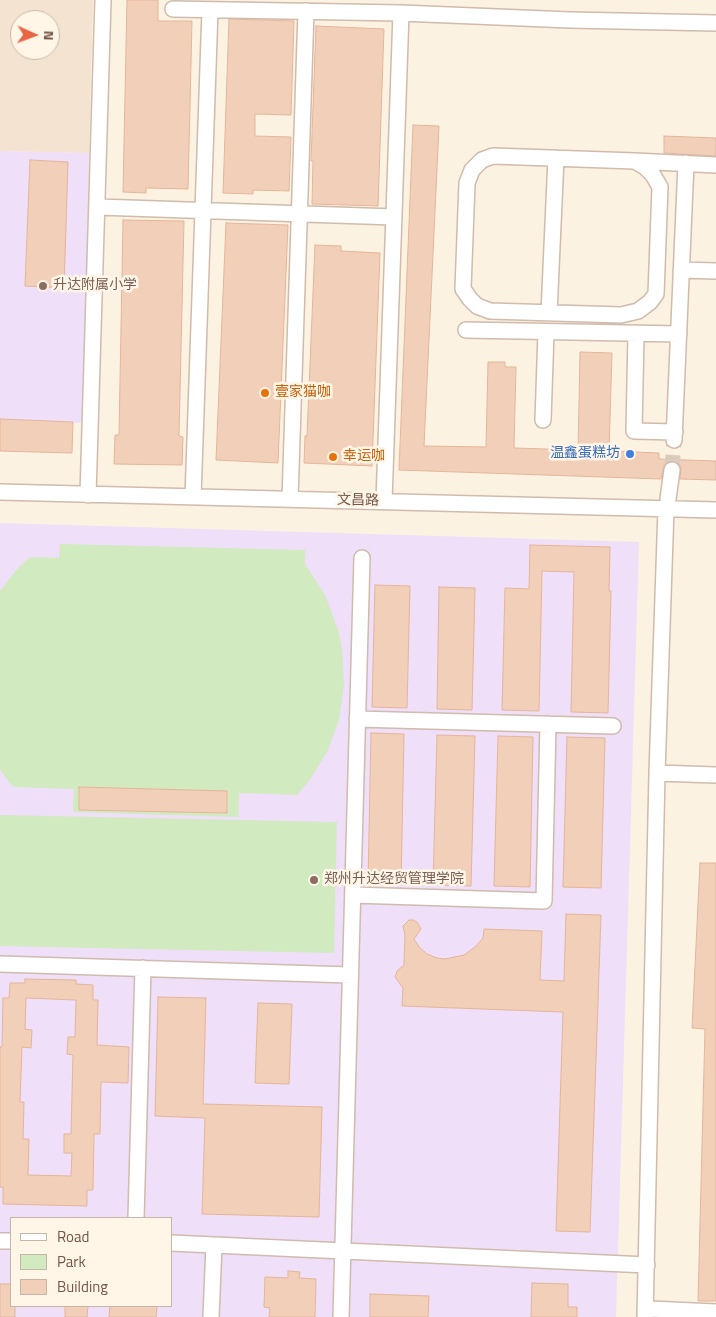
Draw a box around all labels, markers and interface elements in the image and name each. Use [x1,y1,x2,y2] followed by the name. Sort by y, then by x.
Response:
[10,10,60,60] north arrow
[39,30,60,41] text: N
[53,278,137,294] place label: 升达附属小学
[37,280,49,292] marker: 升达附属小学
[275,385,331,401] place label: 壹家猫咖
[259,387,271,399] marker: 壹家猫咖
[550,446,620,462] place label: 温鑫蛋糕坊
[624,448,636,460] marker: 温鑫蛋糕坊
[343,449,385,465] place label: 幸运咖
[327,451,339,463] marker: 幸运咖
[337,492,379,510] street label: 文昌路
[324,872,464,888] place label: 郑州升达经贸管理学院
[308,874,320,886] marker: 郑州升达经贸管理学院
[10,1217,172,1307] legend
[57,1225,89,1248] text: Road
[57,1250,86,1273] text: Park
[57,1275,108,1298] text: Building

